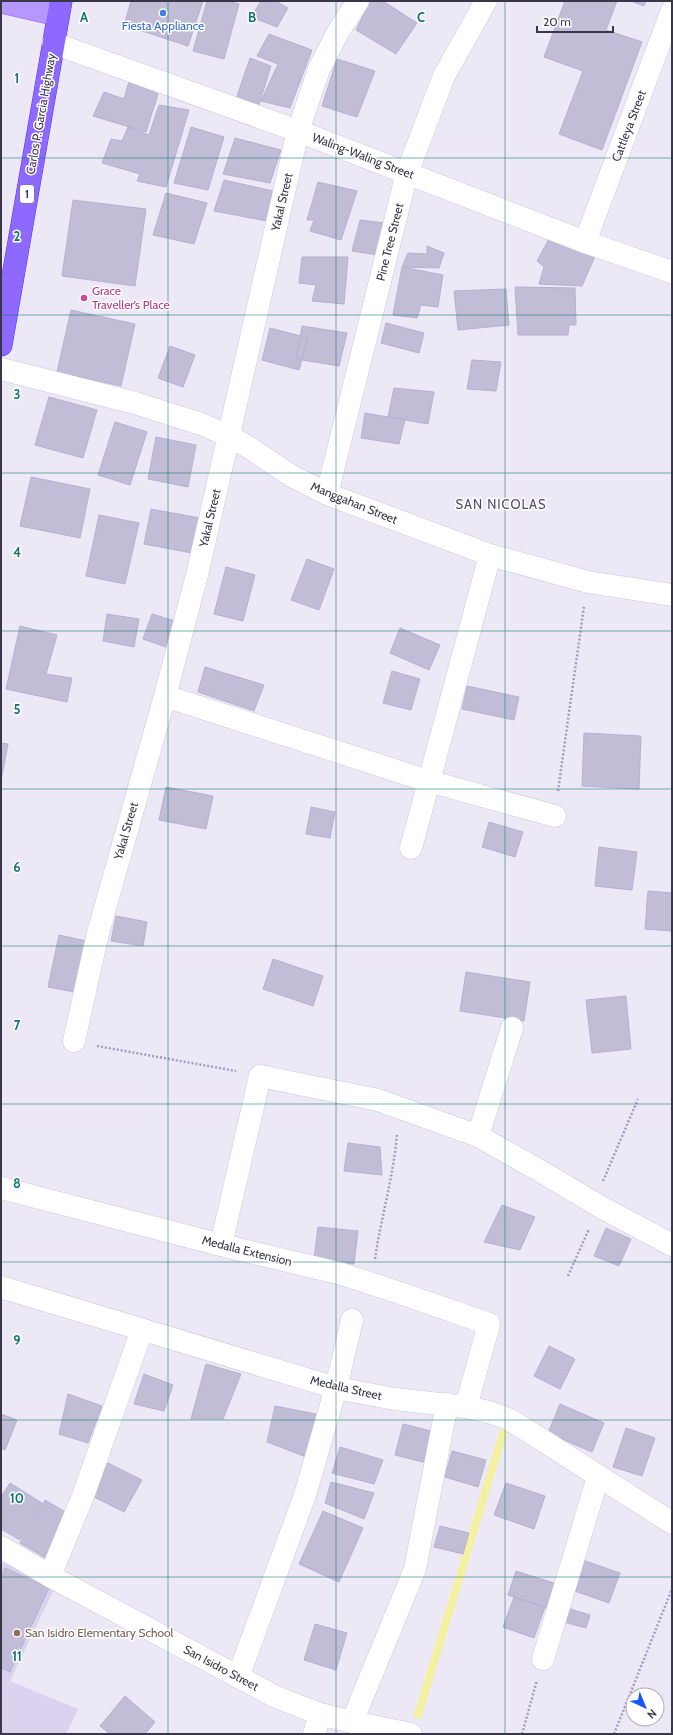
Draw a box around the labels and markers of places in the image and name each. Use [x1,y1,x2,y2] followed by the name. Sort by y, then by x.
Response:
[158,8,168,18] marker: Fiesta Appliance
[122,18,204,33] place label: Fiesta Appliance
[92,283,170,312] place label: Grace Traveller’s Place
[79,293,89,303] marker: Grace Traveller’s Place
[25,1625,174,1640] place label: San Isidro Elementary School
[12,1628,22,1638] marker: San Isidro Elementary School

